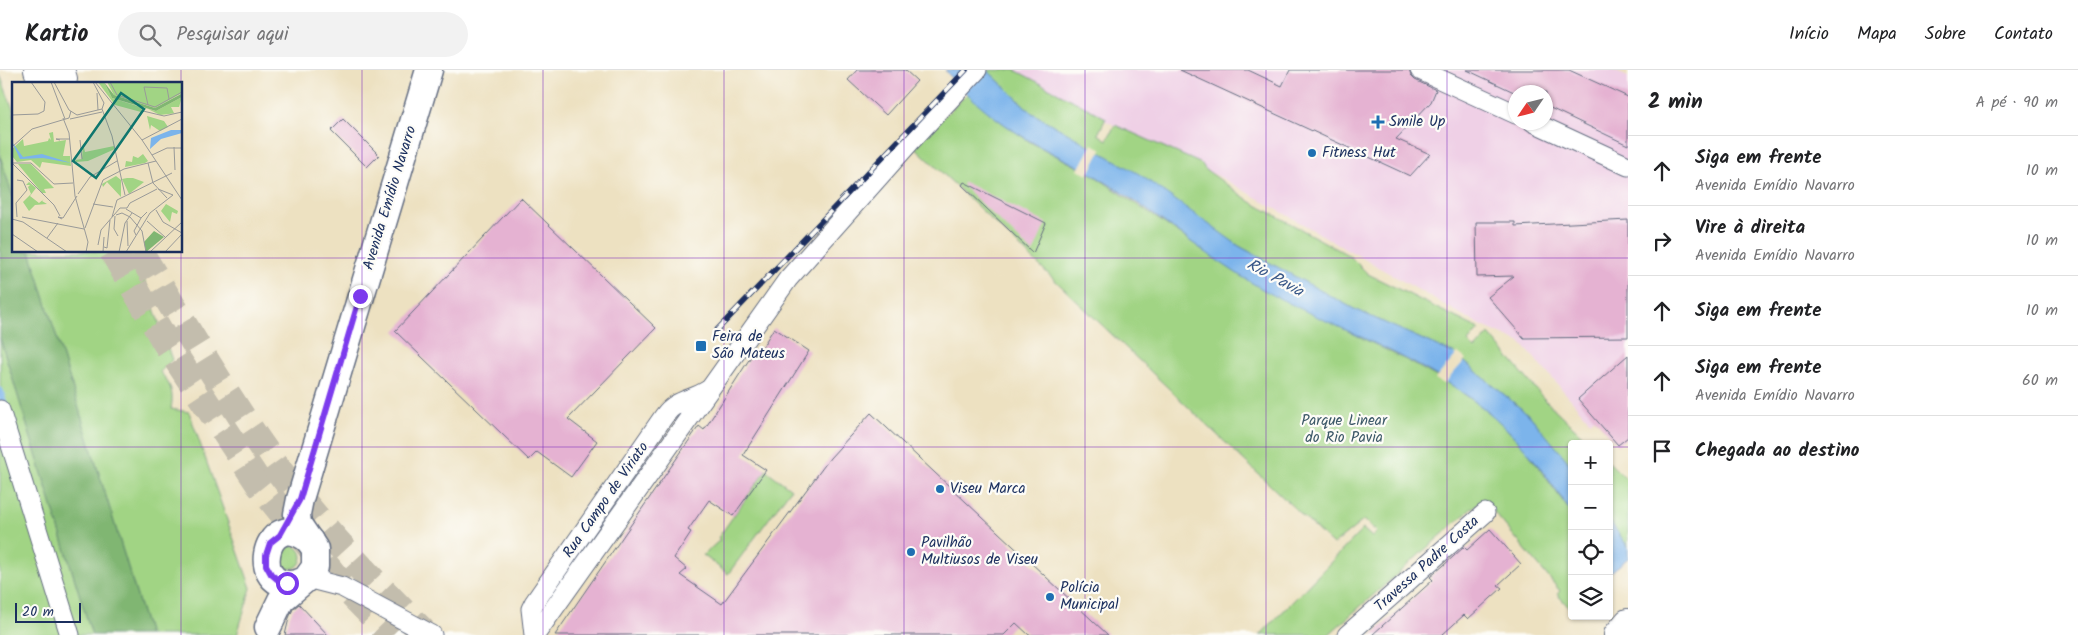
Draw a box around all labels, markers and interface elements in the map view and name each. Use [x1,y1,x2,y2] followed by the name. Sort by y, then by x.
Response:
[118,12,468,57] search box
[25,15,88,54] text: Kartio
[176,20,289,50] text: Pesquisar aqui
[1789,20,1829,49] text: Início
[1857,20,1897,49] text: Mapa
[1925,20,1966,49] text: Sobre
[1994,20,2053,49] text: Contato
[136,21,164,49] icon: search
[12,82,182,252] inset map
[1508,85,1553,130] north arrow
[1648,86,1703,119] text: 2 min
[1976,90,2058,115] text: A pé · 90 m
[1389,110,1445,134] place label: Smile Up
[1371,115,1385,129] marker: Smile Up
[357,123,423,273] street label: Avenida Emídio Navarro
[1322,141,1396,165] place label: Fitness Hut
[1695,143,1822,173] text: Siga em frente
[1306,147,1318,159] marker: Fitness Hut
[1648,157,1676,185] icon: ahead
[2026,158,2058,183] text: 10 m
[1695,173,1855,198] text: Avenida Emídio Navarro
[1695,213,1805,243] text: Vire à direita
[1648,227,1676,255] icon: right
[2026,228,2058,253] text: 10 m
[1695,243,1855,268] text: Avenida Emídio Navarro
[1242,252,1309,304] water label: Rio Pavia
[349,285,372,308] route end
[1695,296,1822,326] text: Siga em frente
[1648,297,1676,325] icon: ahead
[2026,298,2058,323] text: 10 m
[712,325,785,366] place label: Feira de São Mateus
[694,339,708,353] marker: Feira de São Mateus
[1695,353,1822,383] text: Siga em frente
[1648,367,1676,395] icon: ahead
[2022,368,2058,393] text: 60 m
[1695,383,1855,408] text: Avenida Emídio Navarro
[1301,409,1388,450] park label: Parque Linear do Rio Pavia
[1695,436,1860,466] text: Chegada ao destino
[557,437,655,563] street label: Rua Campo de Viriato
[1648,437,1676,465] icon: arrive
[1568,440,1613,620] map controls
[1568,440,1613,485] button: +
[950,477,1025,501] place label: Viseu Marca
[934,483,946,495] marker: Viseu Marca
[1568,485,1613,530] button: −
[1369,510,1485,618] street label: Travessa Padre Costa
[1568,530,1613,575] button: locate
[921,531,1038,572] place label: Pavilhão Multiusos de Viseu
[905,546,917,558] marker: Pavilhão Multiusos de Viseu
[276,572,299,595] route start
[1568,575,1613,620] button: layers
[1060,576,1119,617] place label: Polícia Municipal
[1044,591,1056,603] marker: Polícia Municipal
[15,600,81,623] scale bar
[22,601,54,623] text: 20 m

